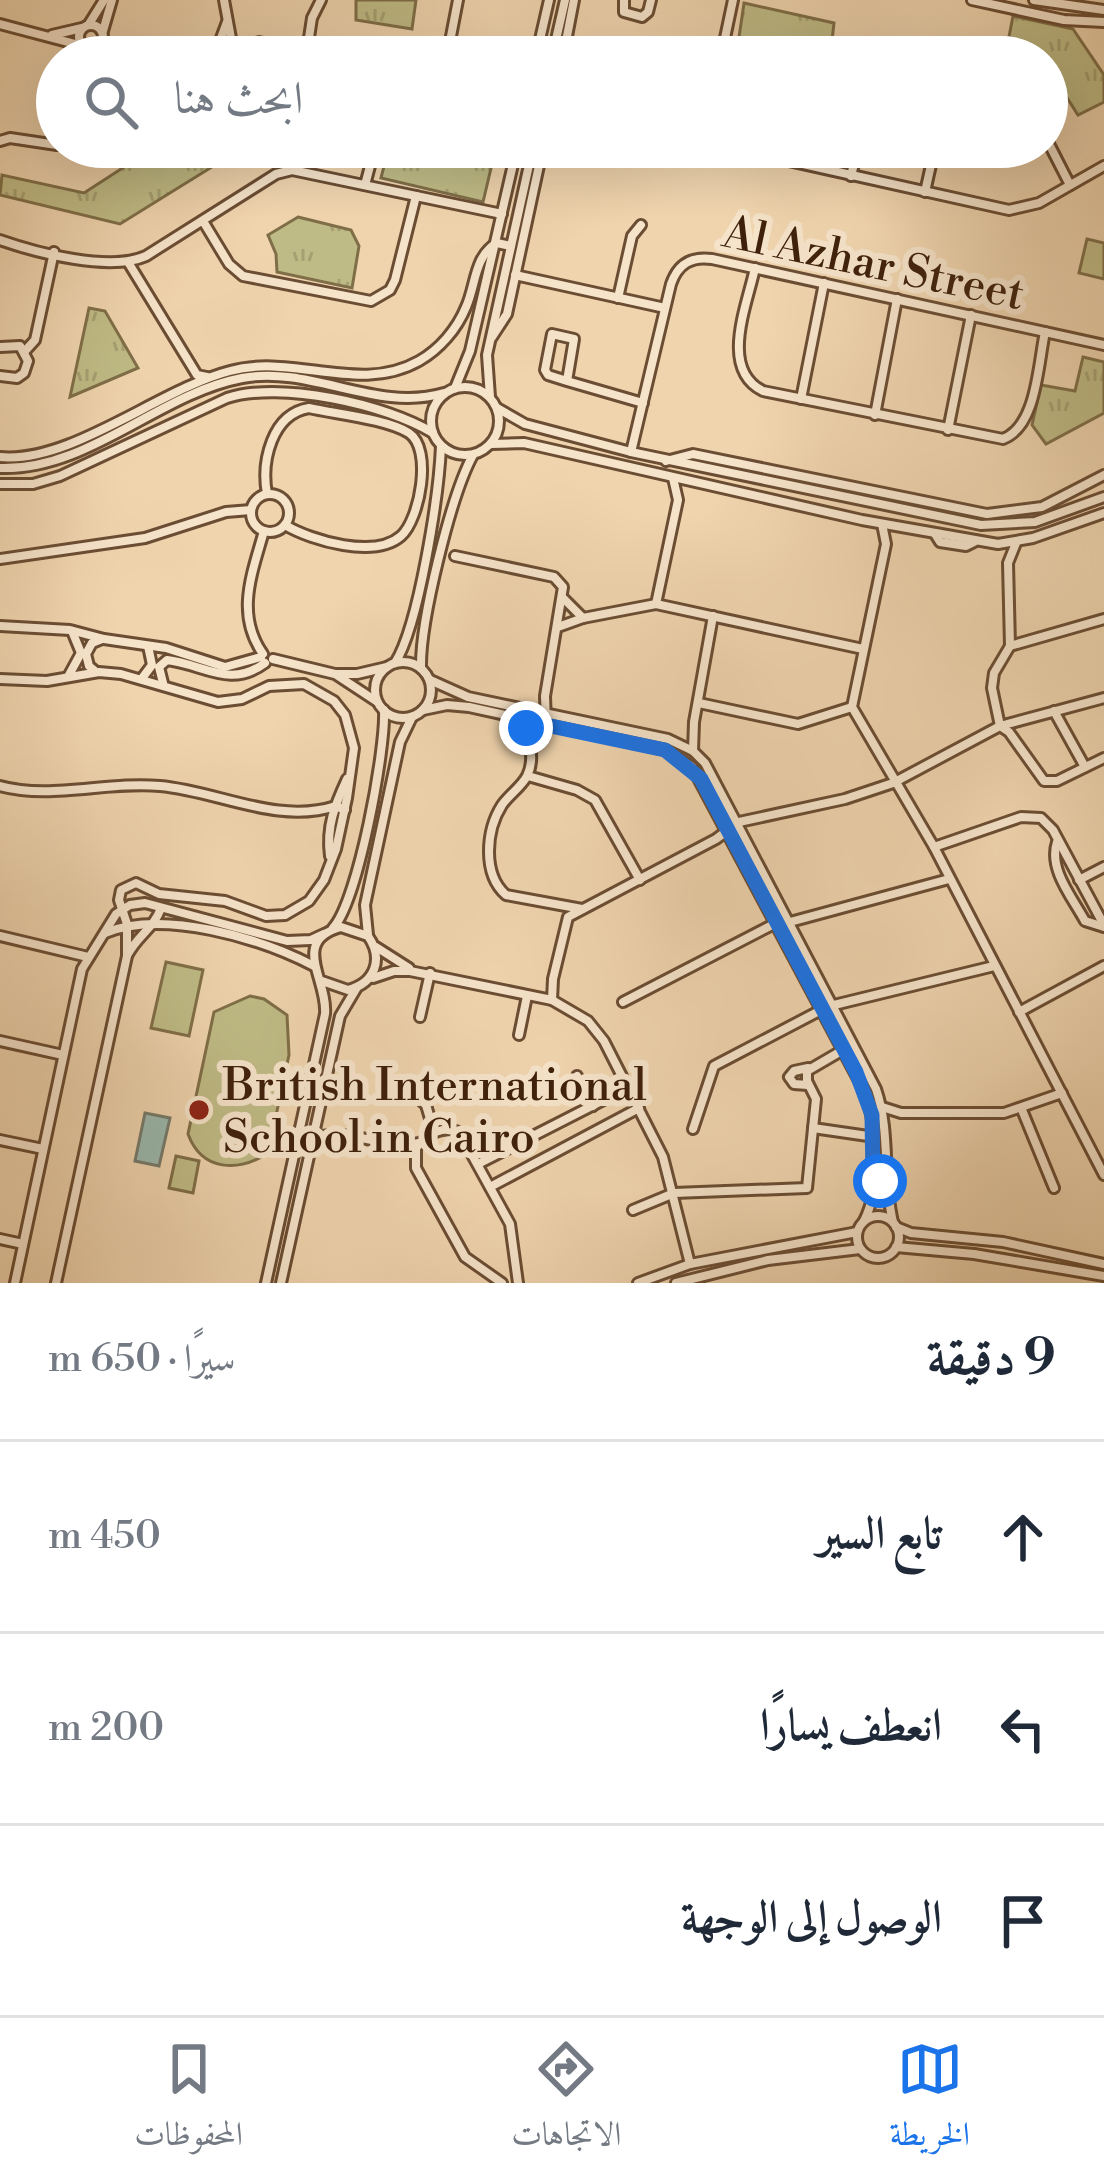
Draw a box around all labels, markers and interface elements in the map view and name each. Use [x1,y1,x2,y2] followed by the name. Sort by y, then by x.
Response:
[36,36,1068,168] search box
[78,69,144,135] icon: search
[174,71,303,128] text: ابحث هنا
[717,205,1029,324] street label: Al Azhar Street
[499,701,553,755] route end
[222,1058,647,1167] place label: British International School in Cairo
[186,1097,212,1123] marker: British International School in Cairo
[853,1154,907,1208] route start
[927,1327,1056,1391] text: 9 دقيقة
[48,1335,236,1384] text: سيرًا · 650 m
[990,1504,1056,1570] icon: ahead
[817,1506,942,1563] text: تابع السير
[48,1512,161,1561] text: 450 m
[990,1696,1056,1762] icon: left
[760,1698,942,1755] text: انعطف يسارًا
[48,1704,164,1753] text: 200 m
[990,1888,1056,1954] icon: arrive
[681,1890,942,1947] text: الوصول إلى الوجهة
[134,2036,243,2166] tab: المحفوظات
[511,2036,621,2166] tab: الاتجاهات
[890,2036,970,2166] tab: الخريطة

